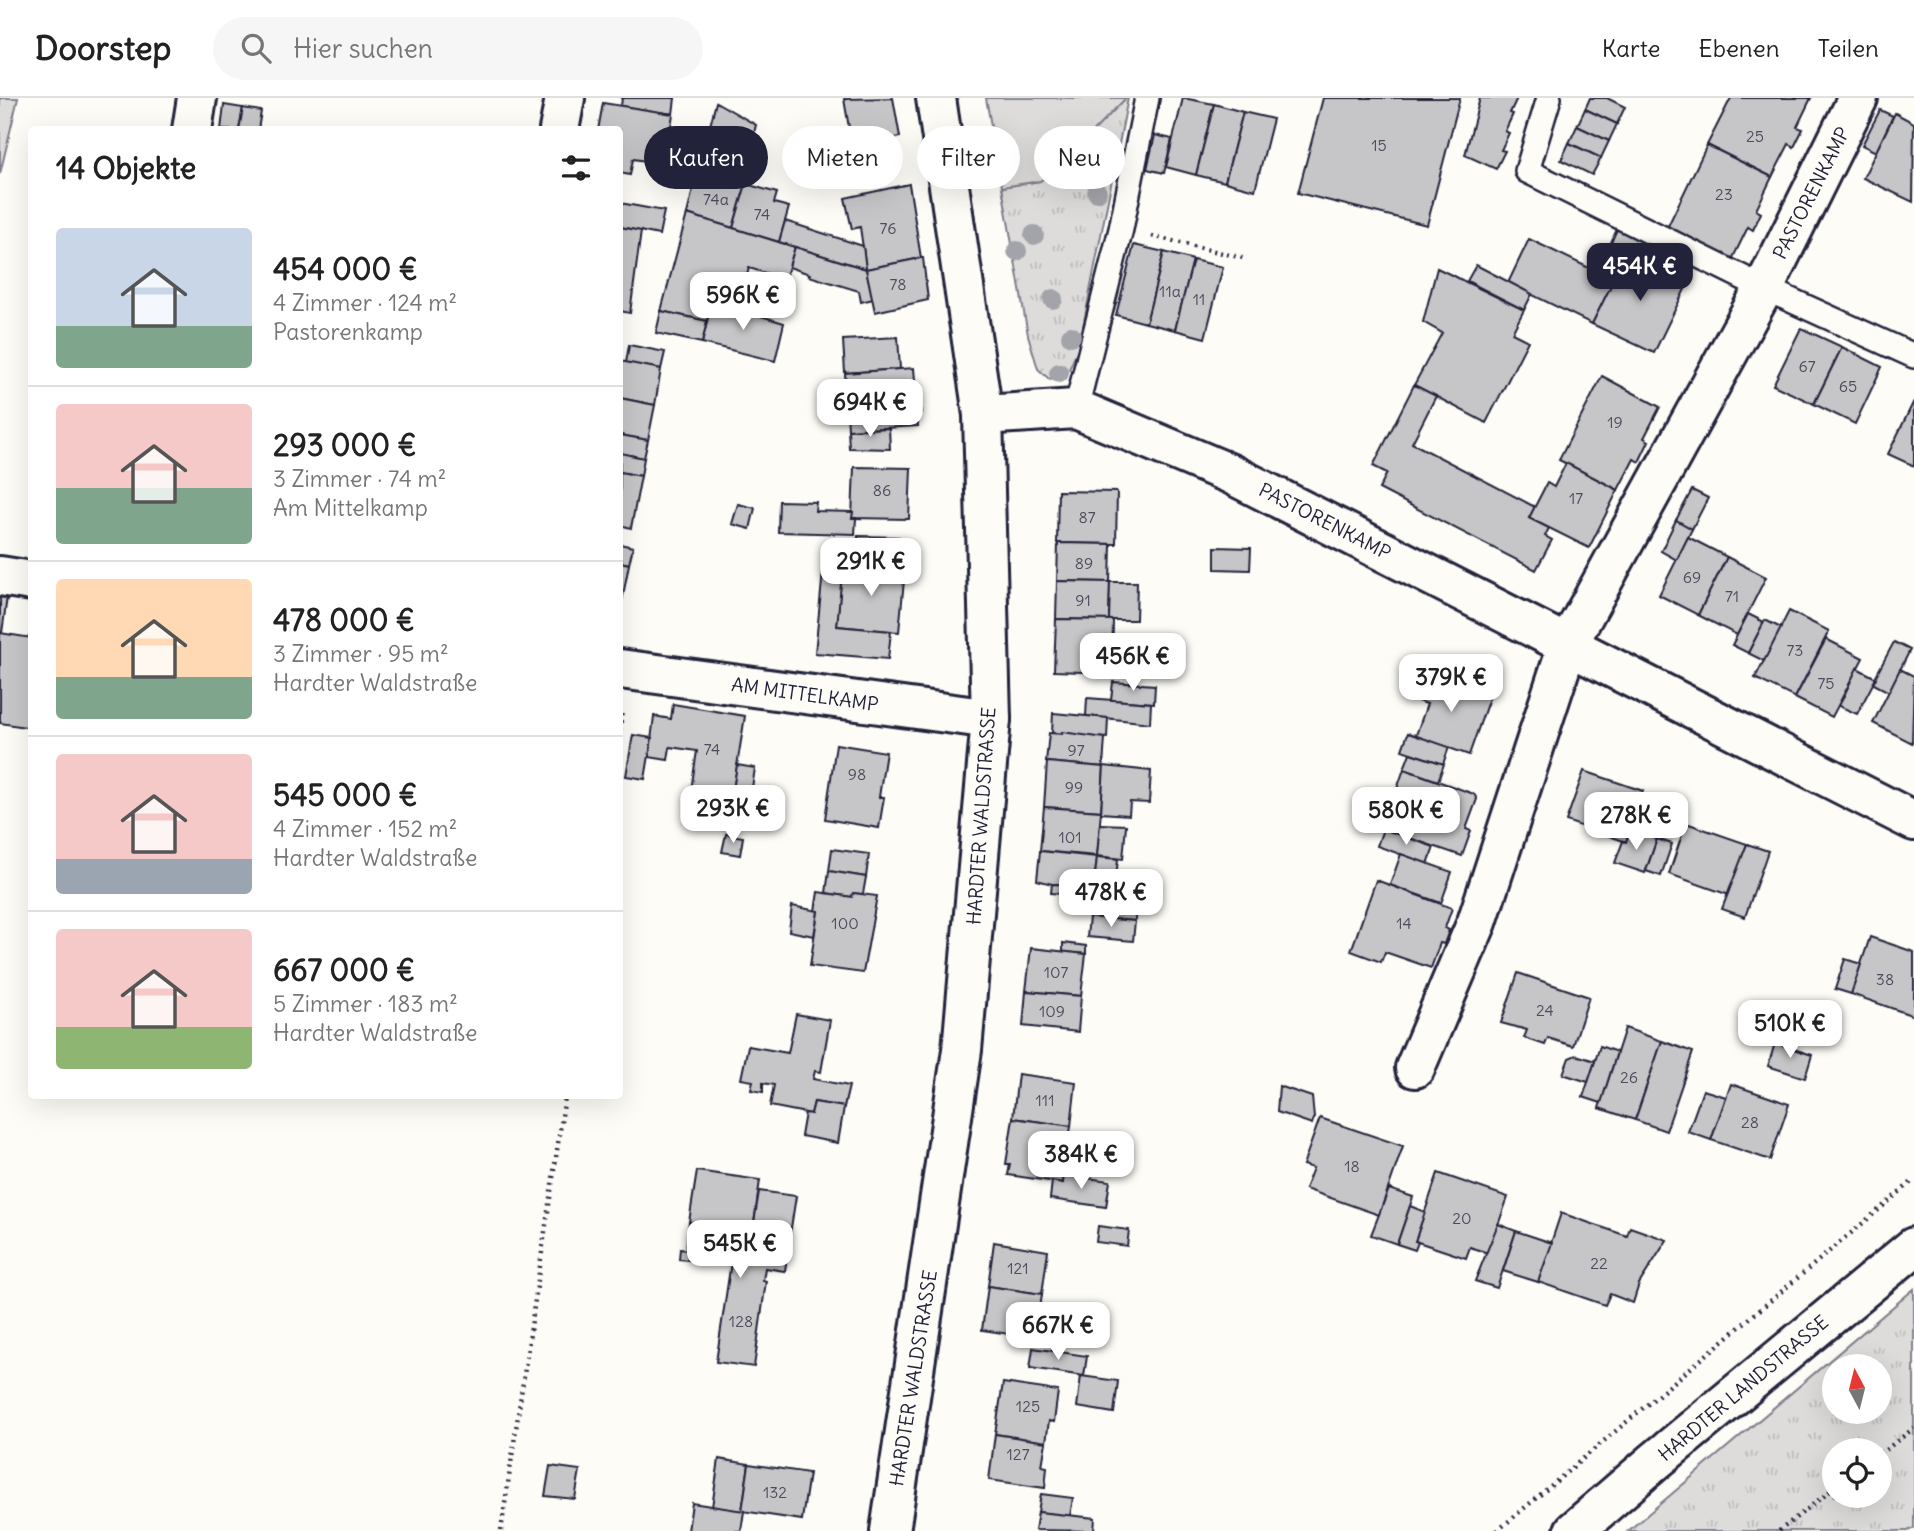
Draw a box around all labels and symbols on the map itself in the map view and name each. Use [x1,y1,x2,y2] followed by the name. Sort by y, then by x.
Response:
[1767,123,1855,263] street label: PASTORENKAMP
[1746,126,1764,146] house number: 25
[1371,135,1387,155] house number: 15
[1715,184,1733,204] house number: 23
[703,189,729,209] house number: 74a
[754,204,770,224] house number: 74
[880,218,896,238] house number: 76
[1583,244,1697,303] pin: 454K €
[686,272,800,332] pin: 596K €
[889,274,907,294] house number: 78
[1159,281,1181,301] house number: 11a
[1193,289,1205,309] house number: 11
[1798,356,1816,376] house number: 67
[1839,376,1857,396] house number: 65
[813,380,927,439] pin: 694K €
[1607,412,1623,432] house number: 19
[1255,477,1395,565] street label: PASTORENKAMP
[873,480,891,500] house number: 86
[1569,488,1583,508] house number: 17
[1078,507,1096,527] house number: 87
[814,538,928,598] pin: 291K €
[1075,553,1093,573] house number: 89
[1683,567,1701,587] house number: 69
[1725,586,1739,606] house number: 71
[1075,590,1091,610] house number: 91
[1076,634,1190,693] pin: 456K €
[1787,640,1803,660] house number: 73
[1394,654,1508,714] pin: 379K €
[730,672,880,716] street label: AM MITTELKAMP
[1817,673,1835,693] house number: 75
[961,706,1001,926] street label: HARDTER WALDSTRASSE
[704,739,720,759] house number: 74
[1067,740,1085,760] house number: 97
[848,764,866,784] house number: 98
[1065,777,1083,797] house number: 99
[676,786,790,845] pin: 293K €
[1349,788,1463,847] pin: 580K €
[1579,792,1693,852] pin: 278K €
[1058,827,1082,847] house number: 101
[1054,870,1168,929] pin: 478K €
[831,913,859,933] house number: 100
[1396,913,1412,933] house number: 14
[1044,962,1068,982] house number: 107
[1876,969,1894,989] house number: 38
[1536,1000,1554,1020] house number: 24
[1733,1000,1847,1060] pin: 510K €
[1039,1001,1065,1021] house number: 109
[1620,1067,1638,1087] house number: 26
[1035,1090,1055,1110] house number: 111
[1741,1112,1759,1132] house number: 28
[1024,1132,1138,1191] pin: 384K €
[1344,1156,1360,1176] house number: 18
[1452,1208,1472,1228] house number: 20
[683,1220,797,1280] pin: 545K €
[1590,1253,1608,1273] house number: 22
[1007,1258,1029,1278] house number: 121
[884,1268,942,1488] street label: HARDTER WALDSTRASSE
[1001,1302,1115,1362] pin: 667K €
[1653,1310,1833,1466] street label: HARDTER LANDSTRASSE
[729,1311,753,1331] house number: 128
[1822,1354,1892,1424] north arrow
[1016,1396,1040,1416] house number: 125
[1007,1444,1030,1464] house number: 127
[763,1482,787,1502] house number: 132

